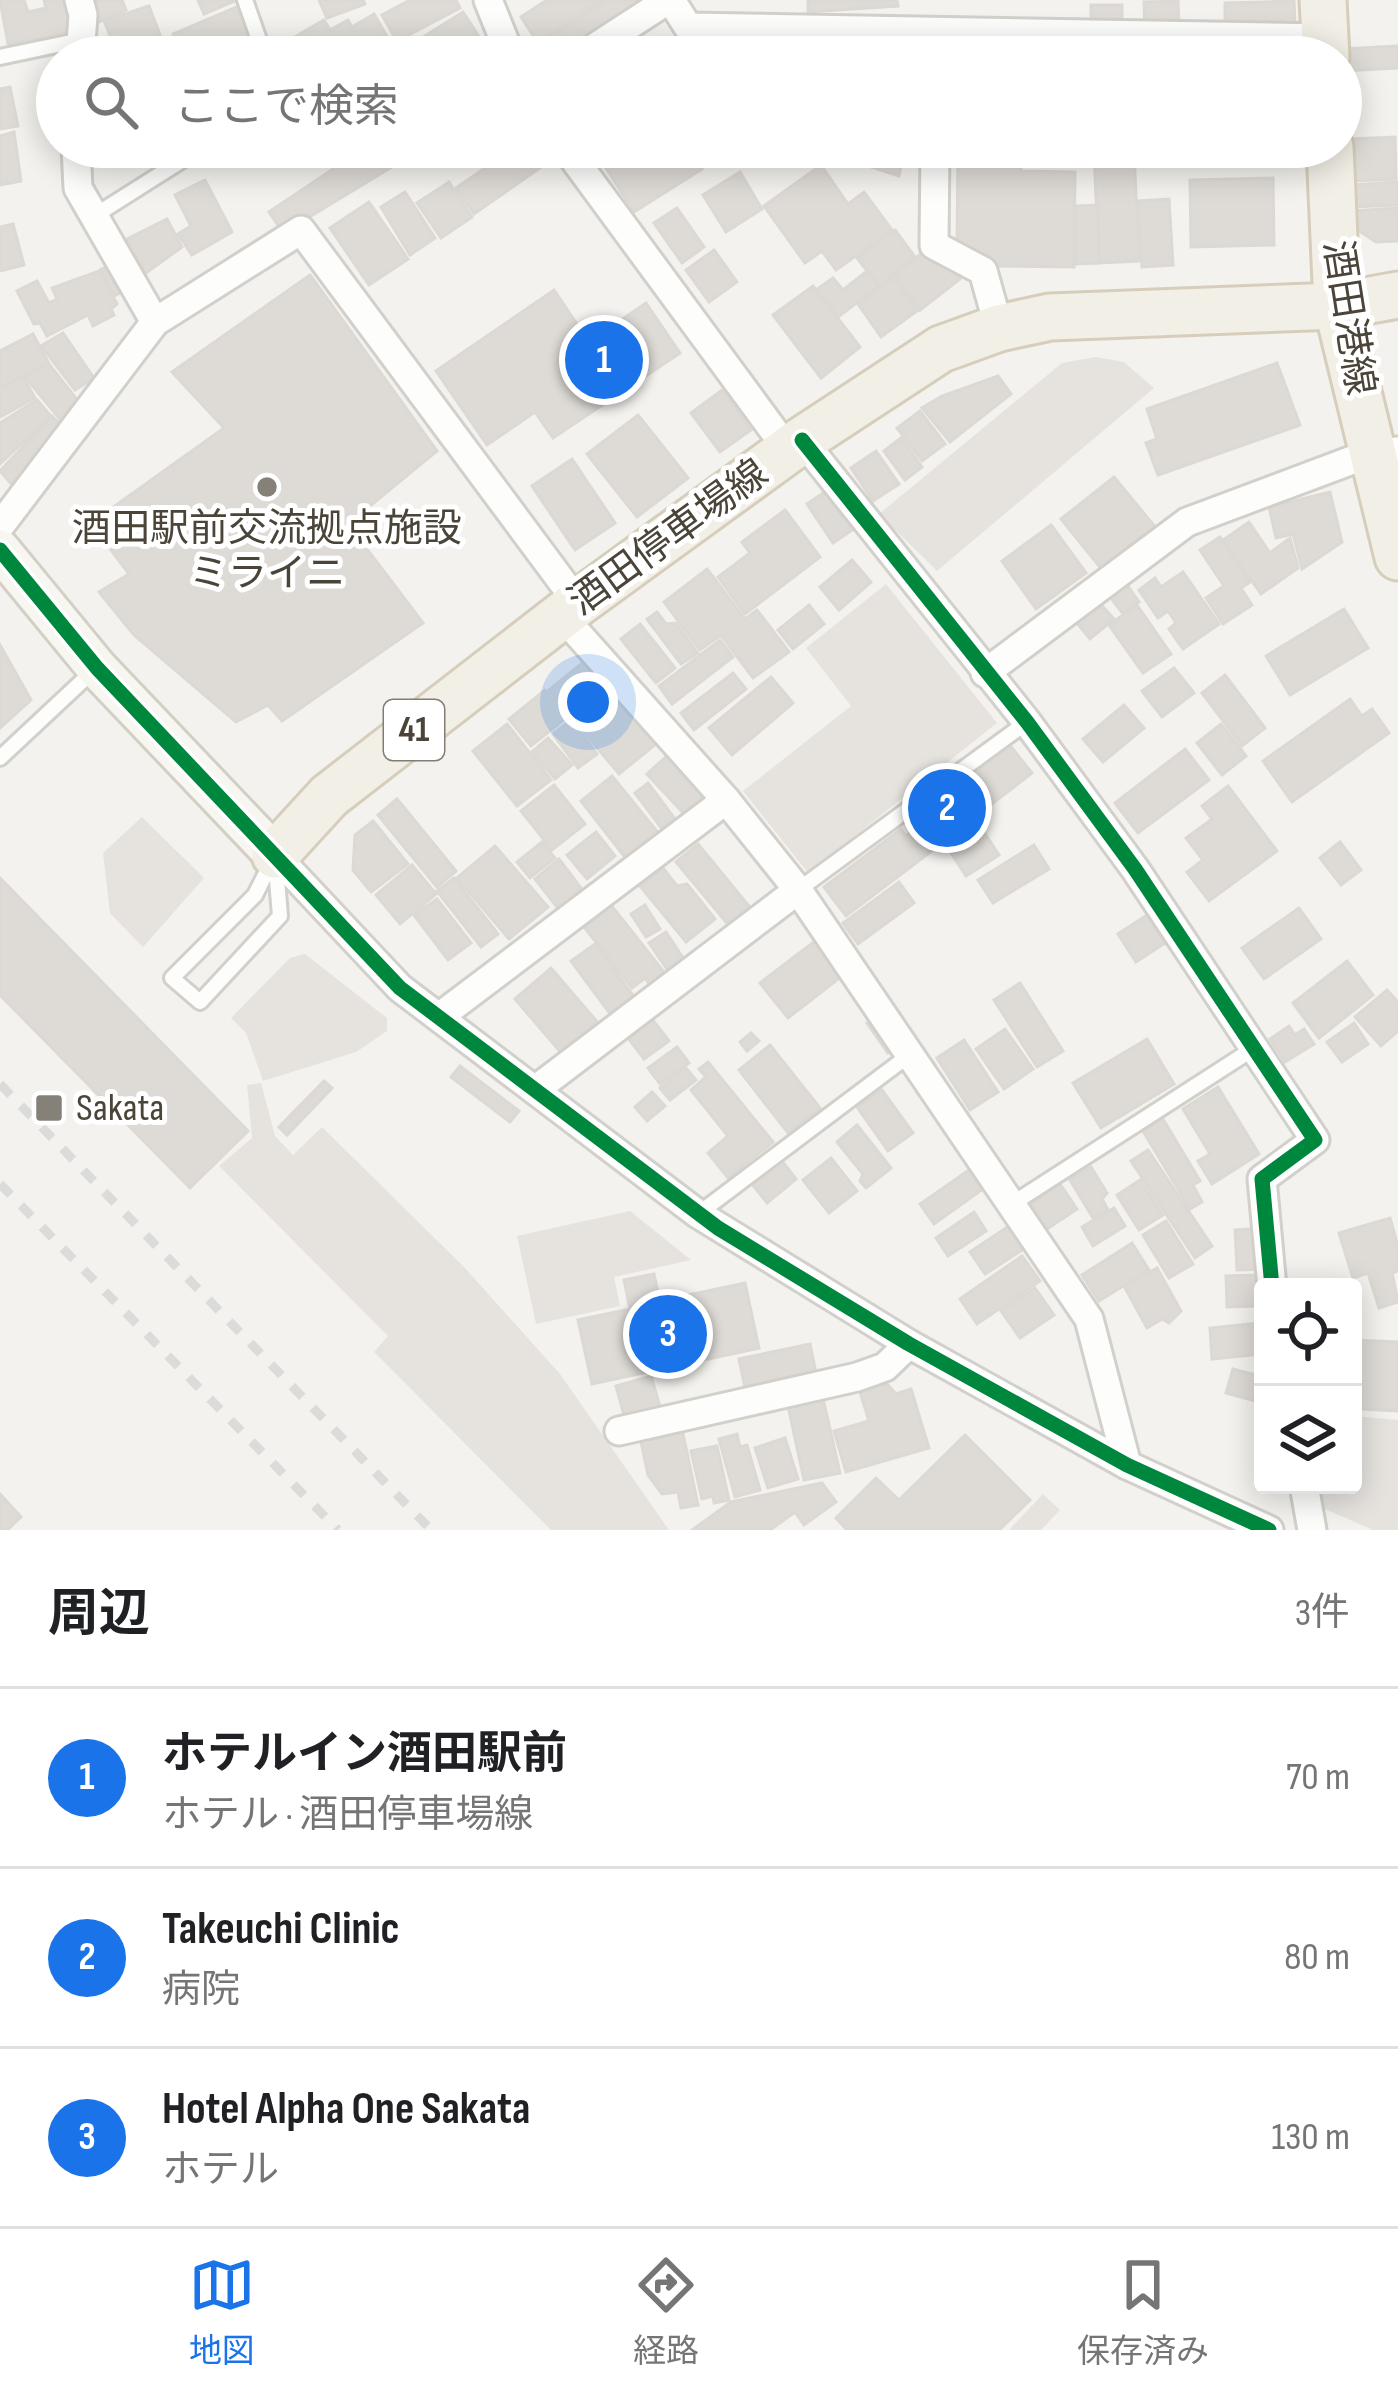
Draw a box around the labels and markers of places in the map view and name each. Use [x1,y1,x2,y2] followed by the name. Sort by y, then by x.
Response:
[565,315,643,405] pin: 1
[254,474,280,500] marker: 酒田駅前交流拠点施設 ミライニ
[72,506,462,598] place label: 酒田駅前交流拠点施設 ミライニ
[908,763,986,853] pin: 2
[76,1085,164,1132] place label: Sakata
[33,1092,65,1124] marker: Sakata
[629,1289,707,1379] pin: 3

